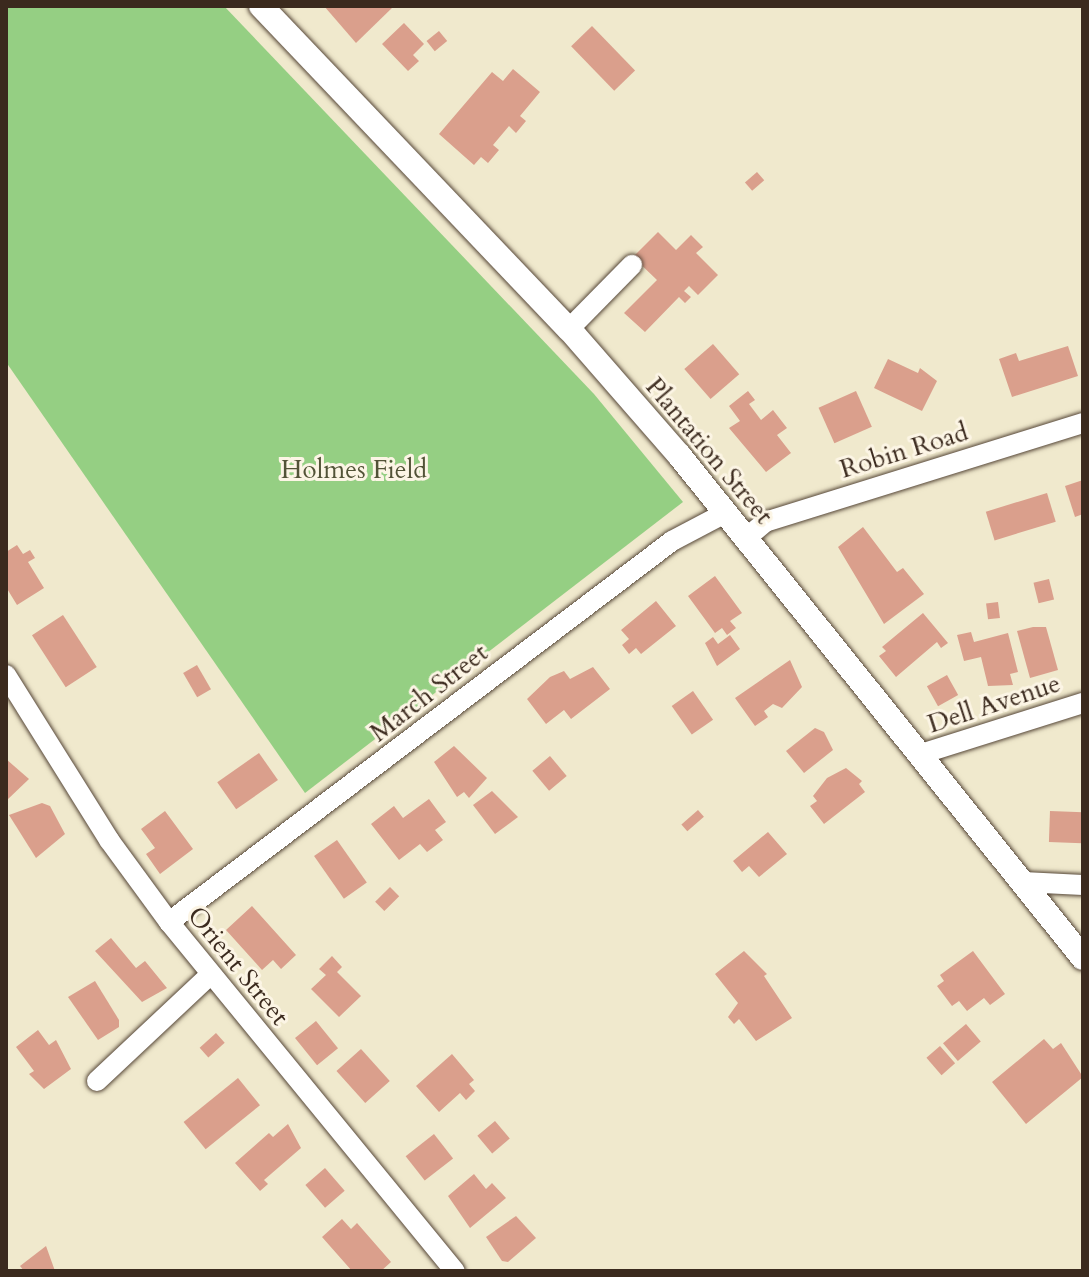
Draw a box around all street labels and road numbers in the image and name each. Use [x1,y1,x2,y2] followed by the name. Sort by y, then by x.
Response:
[639,372,779,530] street label: Plantation Street
[836,417,972,485] street label: Robin Road
[364,637,494,749] street label: March Street
[924,668,1064,740] street label: Dell Avenue
[181,900,295,1032] street label: Orient Street

